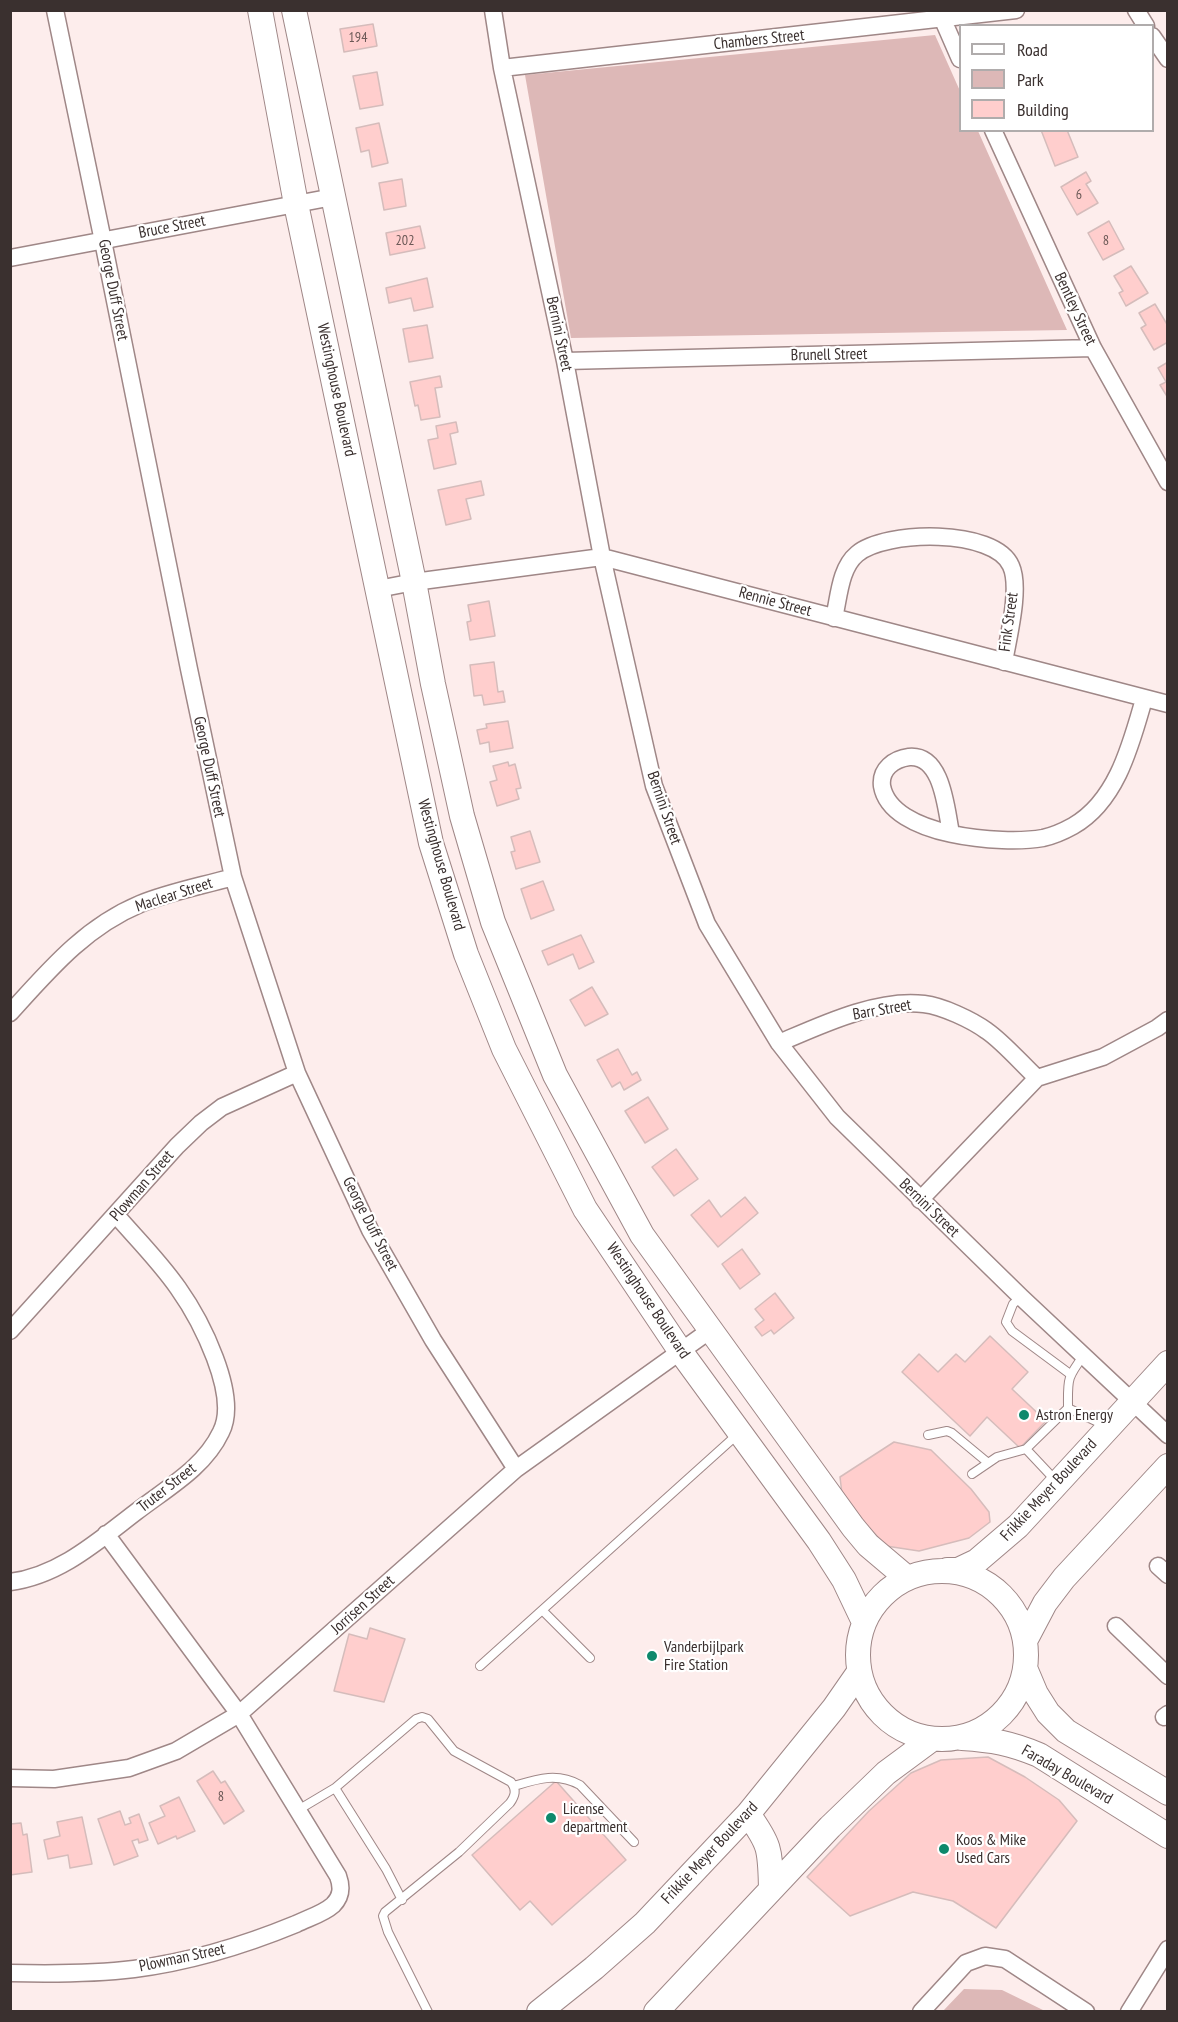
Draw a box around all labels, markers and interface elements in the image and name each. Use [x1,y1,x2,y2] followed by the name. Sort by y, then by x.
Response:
[959,24,1154,132] legend
[713,26,805,54] street label: Chambers Street
[349,30,367,46] house number: 194
[1017,38,1048,61] text: Road
[1017,68,1044,91] text: Park
[1017,98,1069,121] text: Building
[1076,187,1082,203] house number: 6
[137,211,207,243] street label: Bruce Street
[396,233,414,249] house number: 202
[1103,233,1109,249] house number: 8
[94,238,132,342] street label: George Duff Street
[1050,270,1100,348] street label: Bentley Street
[542,295,576,373] street label: Bernini Street
[313,322,359,458] street label: Westinghouse Boulevard
[791,345,867,365] street label: Brunell Street
[737,583,813,621] street label: Rennie Street
[995,591,1023,653] street label: Fink Street
[189,715,229,819] street label: George Duff Street
[643,769,685,847] street label: Bernini Street
[413,797,469,933] street label: Westinghouse Boulevard
[133,874,215,916] street label: Maclear Street
[851,995,913,1025] street label: Barr Street
[106,1147,178,1225] street label: Plowman Street
[338,1174,402,1274] street label: George Duff Street
[895,1175,963,1241] street label: Bernini Street
[602,1239,694,1363] street label: Westinghouse Boulevard
[1036,1405,1113,1425] place label: Astron Energy
[1017,1408,1031,1422] marker: Astron Energy
[997,1435,1101,1545] street label: Frikkie Meyer Boulevard
[134,1459,200,1517] street label: Truter Street
[327,1572,399,1638] street label: Jorrisen Street
[664,1637,744,1675] place label: Vanderbijlpark Fire Station
[645,1649,659,1663] marker: Vanderbijlpark Fire Station
[1018,1741,1116,1809] street label: Faraday Boulevard
[218,1789,224,1805] house number: 8
[658,1798,762,1908] street label: Frikkie Meyer Boulevard
[563,1799,628,1837] place label: License department
[544,1811,558,1825] marker: License department
[956,1830,1026,1868] place label: Koos & Mike Used Cars
[937,1842,951,1856] marker: Koos & Mike Used Cars
[137,1940,227,1976] street label: Plowman Street

